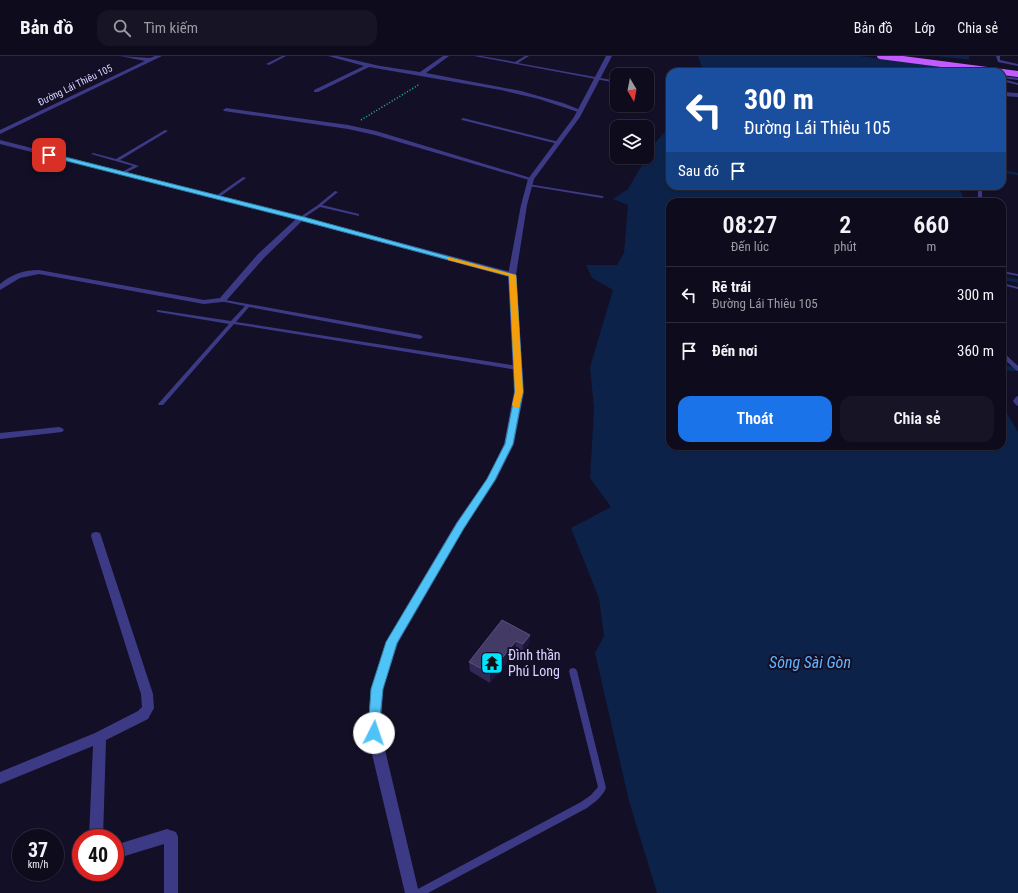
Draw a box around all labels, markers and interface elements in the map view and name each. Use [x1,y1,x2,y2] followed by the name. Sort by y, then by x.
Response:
[97,10,377,46] search box
[20,16,73,39] text: Bản đồ
[111,17,133,39] icon: search
[143,19,198,37] text: Tìm kiếm
[854,20,893,36] text: Bản đồ
[915,20,935,36] text: Lớp
[957,20,998,36] text: Chia sẻ
[36,62,114,108] street label: Đường Lái Thiêu 105
[610,68,654,112] north arrow
[610,68,654,164] map controls
[744,83,814,116] text: 300 m
[678,84,730,136] icon: left
[744,117,890,138] text: Đường Lái Thiêu 105
[610,120,654,164] button: layers
[32,138,66,172] pin
[38,144,60,166] icon: arrive
[727,160,749,182] icon: arrive
[678,162,719,180] text: Sau đó
[723,211,777,239] text: 08:27
[839,211,851,239] text: 2
[913,211,949,239] text: 660
[731,239,769,254] text: Đến lúc
[834,239,857,254] text: phút
[926,239,936,254] text: m
[712,278,751,296] text: Rẽ trái
[678,284,700,306] icon: left
[957,286,994,304] text: 300 m
[712,296,818,311] text: Đường Lái Thiêu 105
[678,340,700,362] icon: arrive
[712,342,758,360] text: Đến nơi
[957,342,994,360] text: 360 m
[678,396,832,442] button: Thoát
[840,396,994,442] button: Chia sẻ
[508,647,561,679] place label: Đình thần Phú Long
[479,650,505,676] temple icon: Đình thần Phú Long
[769,653,851,672] water label: Sông Sài Gòn
[353,712,395,754] position arrow
[72,829,124,881] speed limit sign: 40
[28,838,48,862] text: 37
[28,859,48,870] text: km/h

